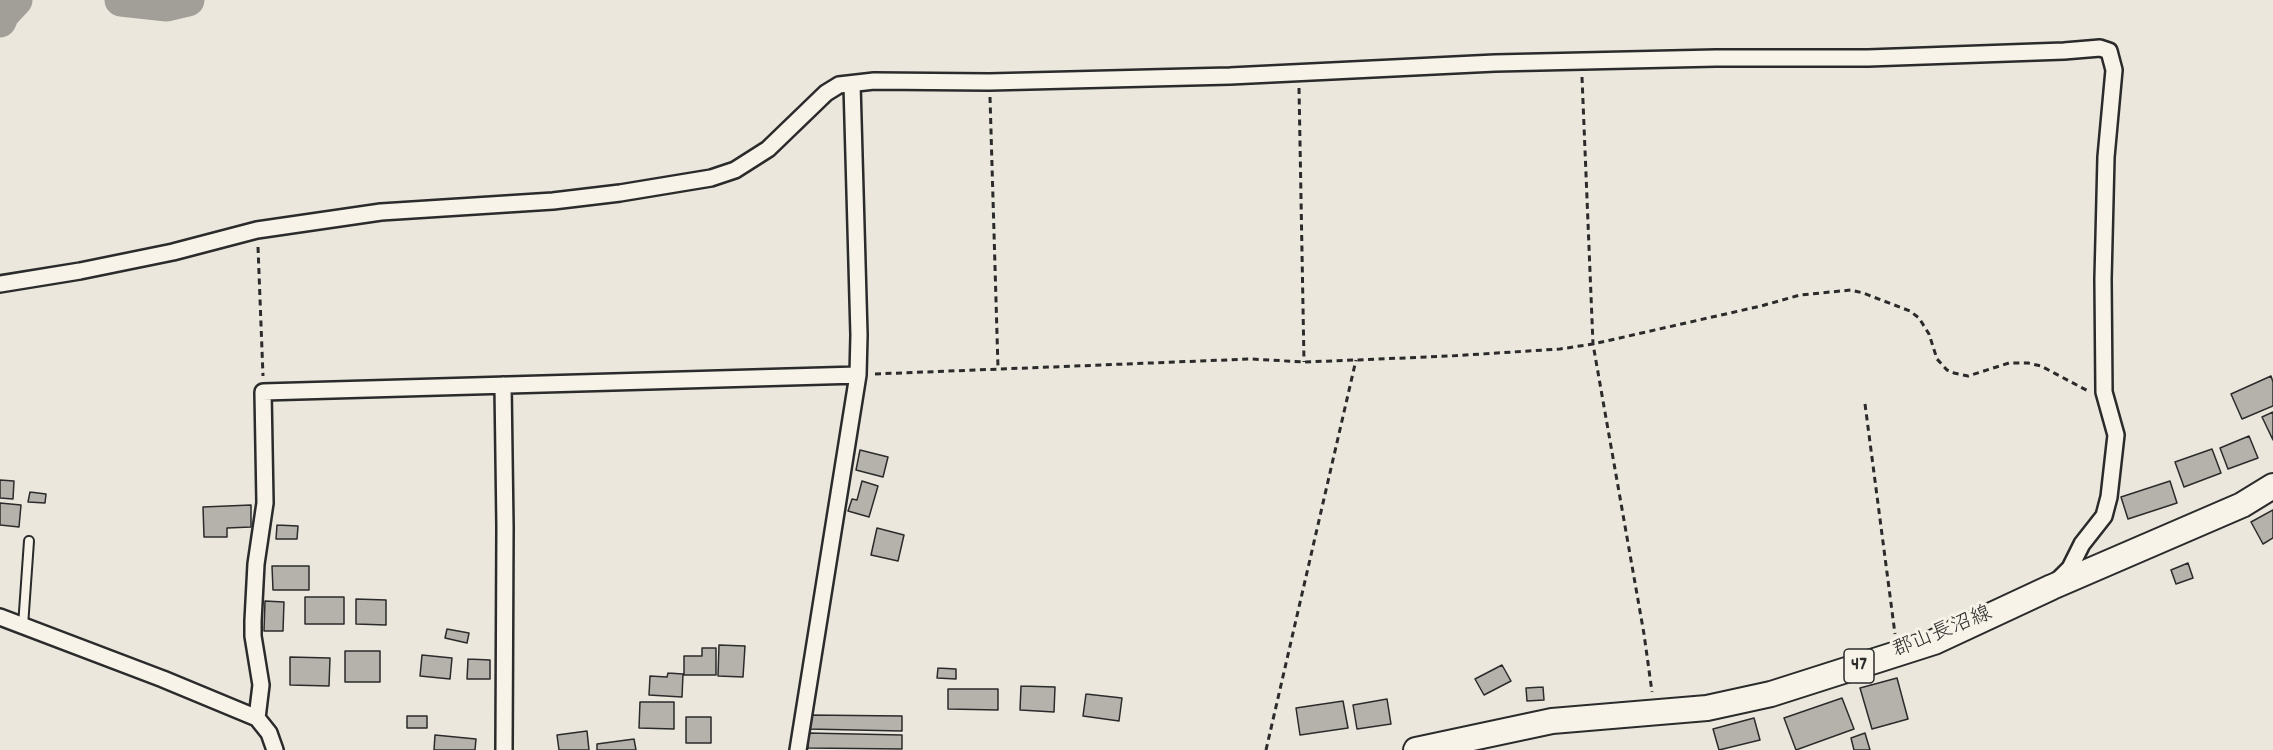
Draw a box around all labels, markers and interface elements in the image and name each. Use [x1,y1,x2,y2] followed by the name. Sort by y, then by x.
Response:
[1890,603,1996,665] street label: 郡山長沼線
[1844,649,1874,683] road number: 47

